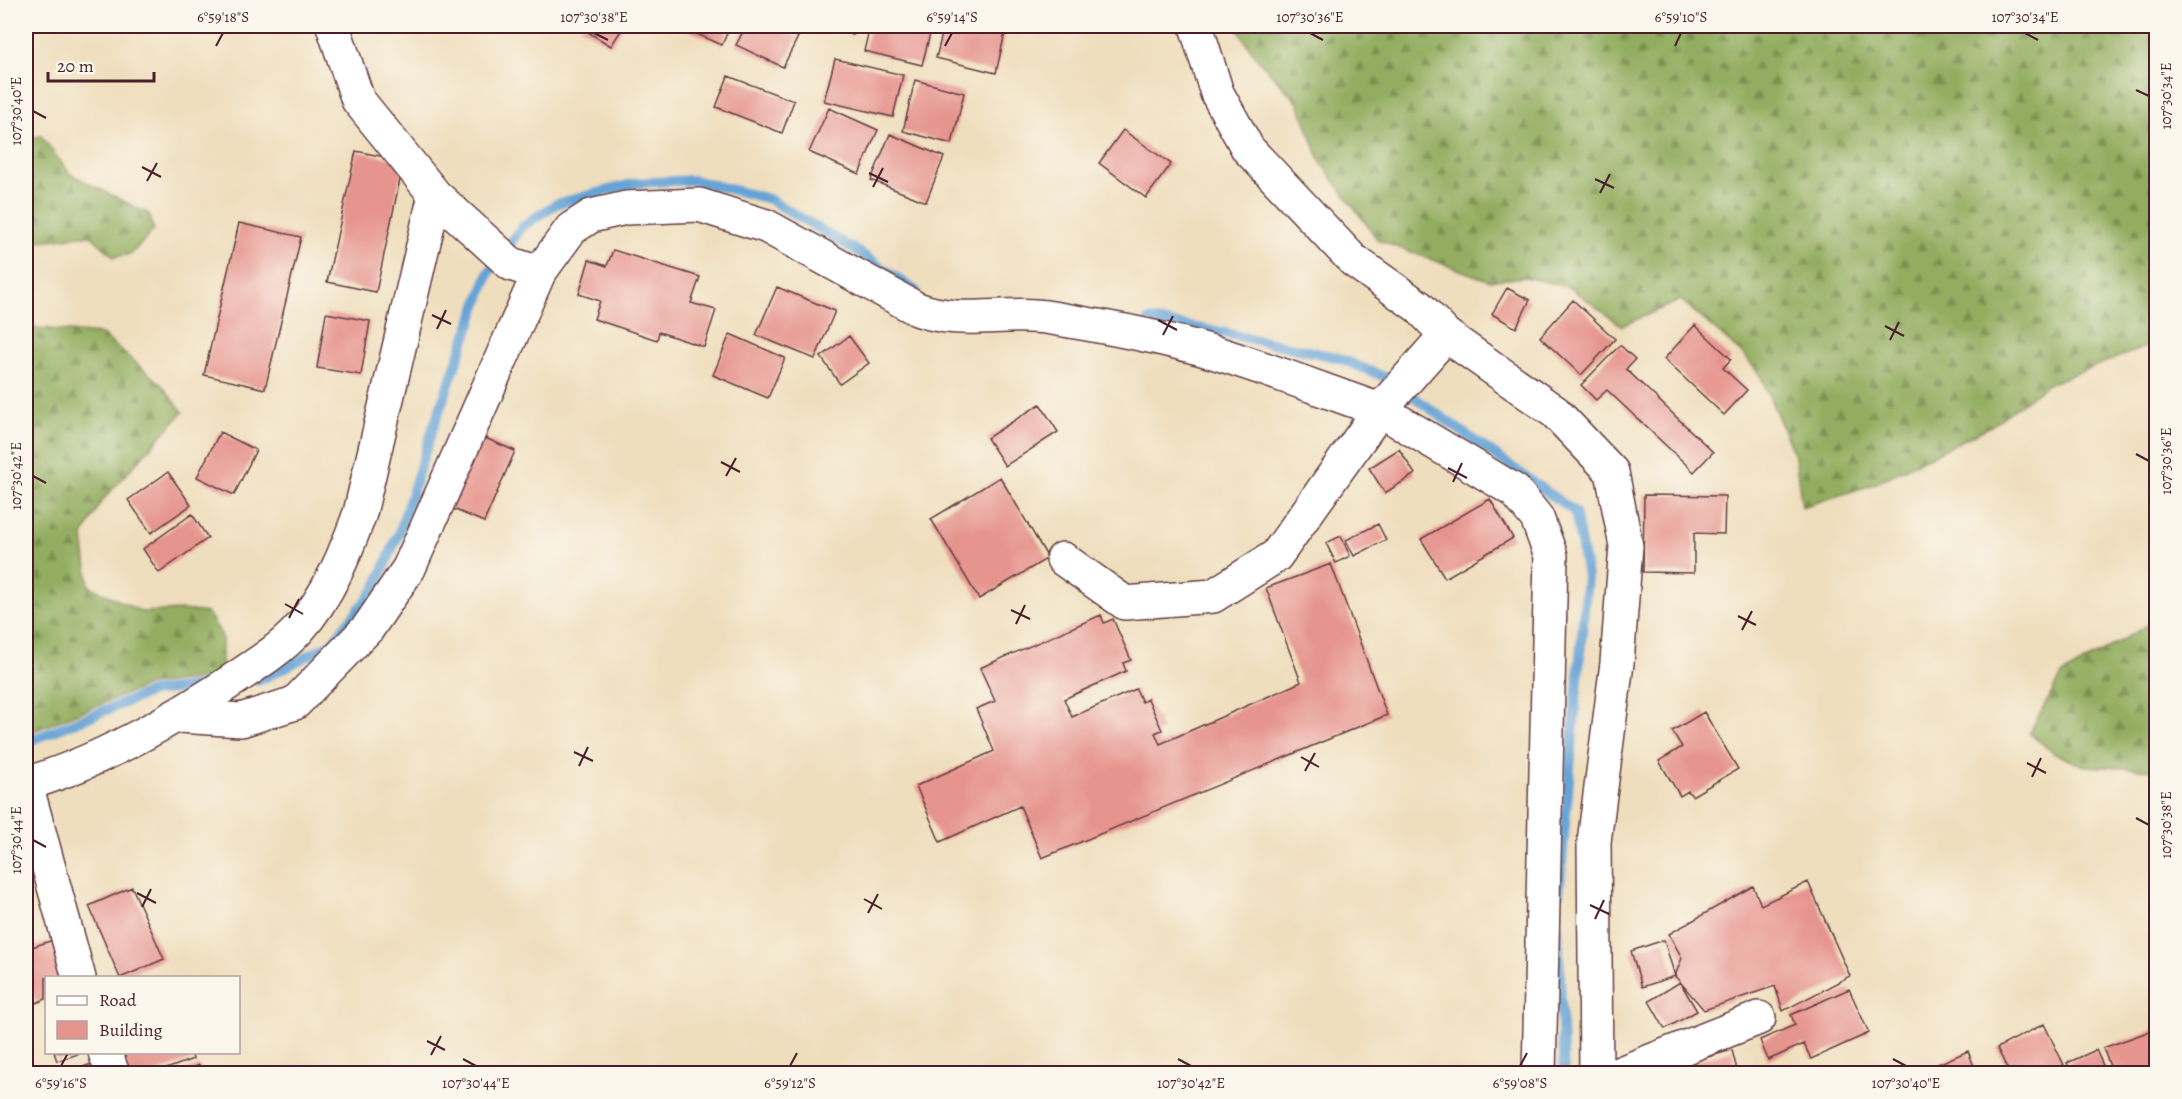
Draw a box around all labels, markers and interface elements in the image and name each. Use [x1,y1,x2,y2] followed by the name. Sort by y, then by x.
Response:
[197,7,249,27] text: 6°59'18"S
[560,7,628,27] text: 107°30'38"E
[926,7,978,27] text: 6°59'14"S
[1276,7,1344,27] text: 107°30'36"E
[1655,7,1707,27] text: 6°59'10"S
[1991,7,2059,27] text: 107°30'34"E
[48,45,154,83] scale bar
[57,54,94,78] text: 20 m
[2156,62,2176,130] text: 107°30'34"E
[6,77,26,145] text: 107°30'40"E
[2156,427,2176,495] text: 107°30'36"E
[6,442,26,510] text: 107°30'42"E
[2156,791,2176,859] text: 107°30'38"E
[6,806,26,874] text: 107°30'44"E
[45,976,240,1054] legend
[99,988,137,1012] text: Road
[99,1018,163,1042] text: Building
[35,1073,87,1093] text: 6°59'16"S
[442,1073,510,1093] text: 107°30'44"E
[764,1073,816,1093] text: 6°59'12"S
[1157,1073,1225,1093] text: 107°30'42"E
[1492,1073,1548,1093] text: 6°59'08"S
[1872,1073,1940,1093] text: 107°30'40"E

